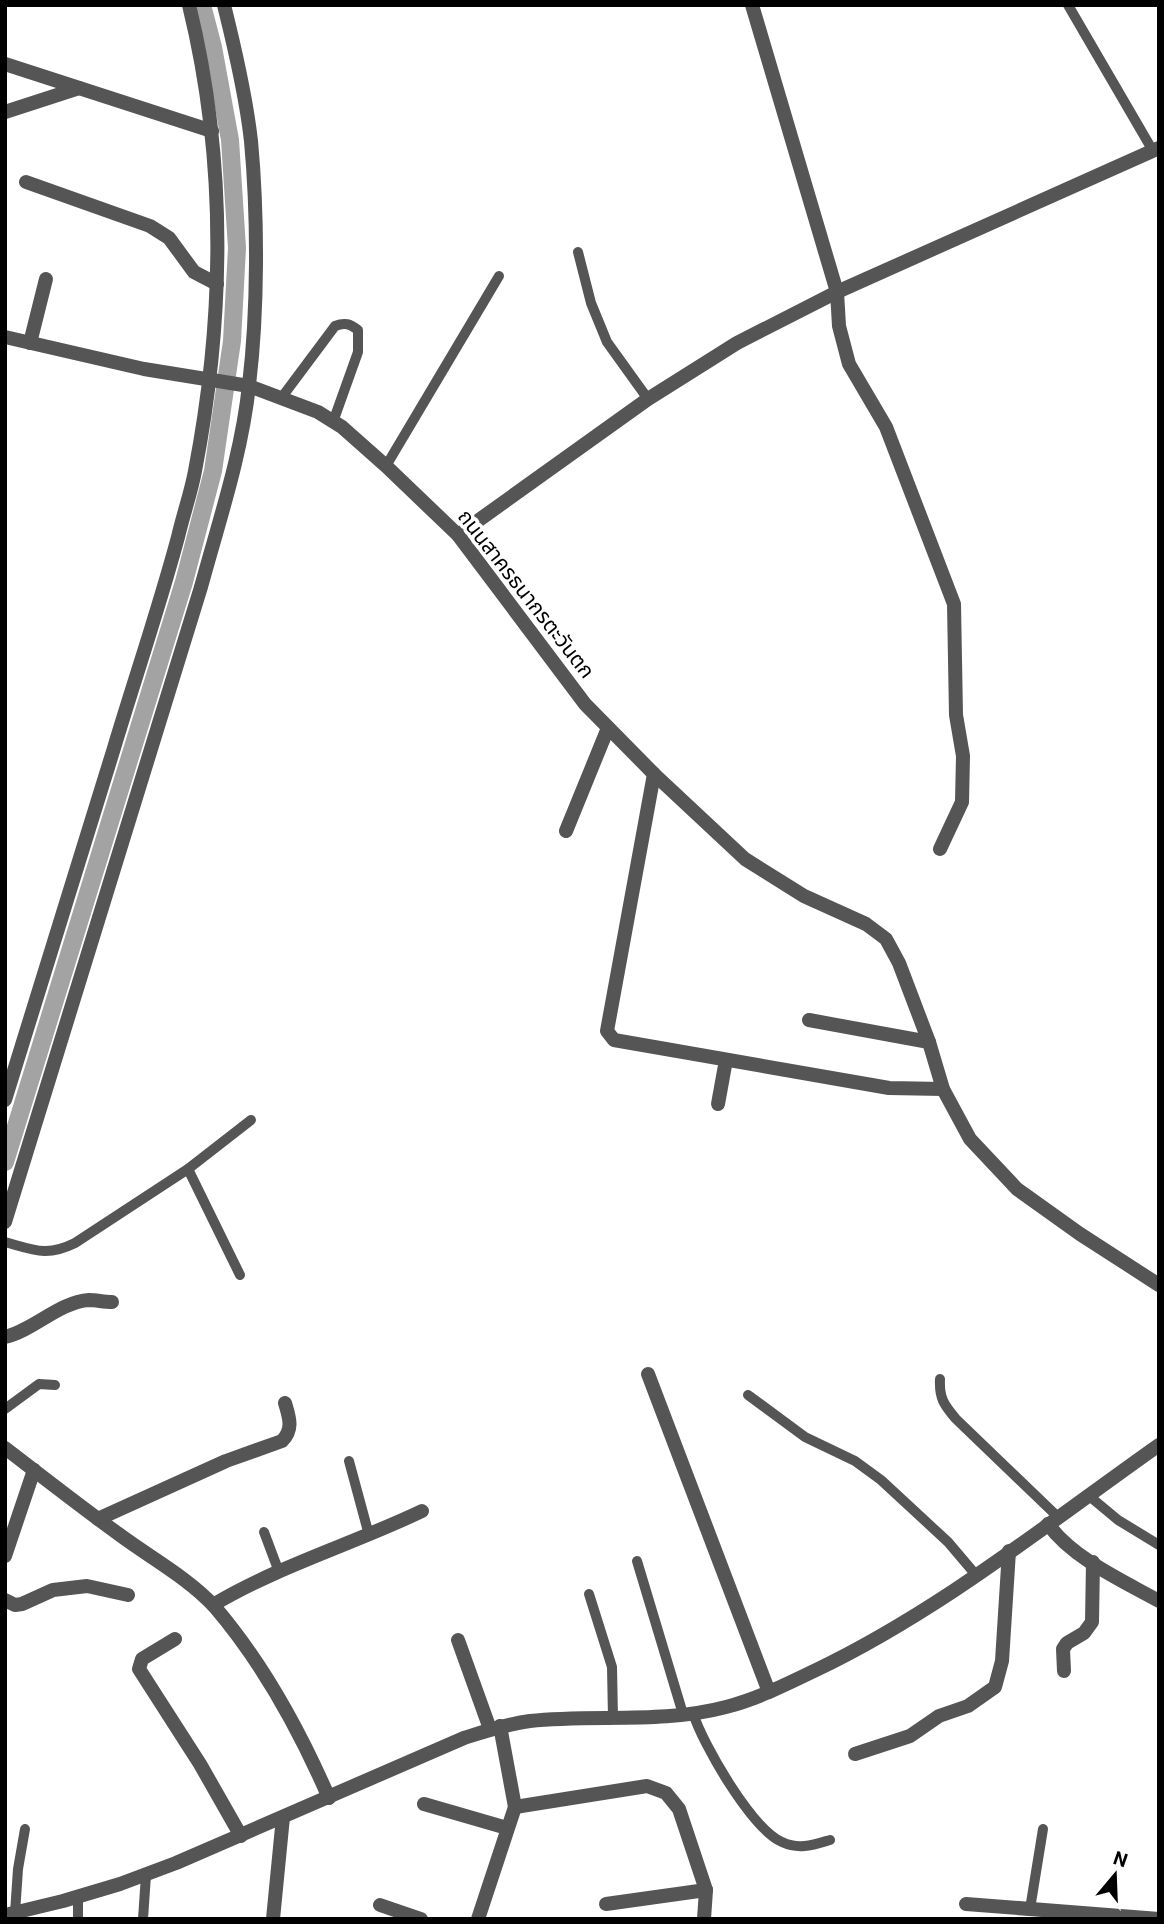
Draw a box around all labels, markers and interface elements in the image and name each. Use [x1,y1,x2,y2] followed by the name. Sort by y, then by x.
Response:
[453,505,599,683] street label: ถนนสาครธนากรตะวันตก
[1080,1840,1150,1910] north arrow
[1110,1846,1130,1872] text: N

